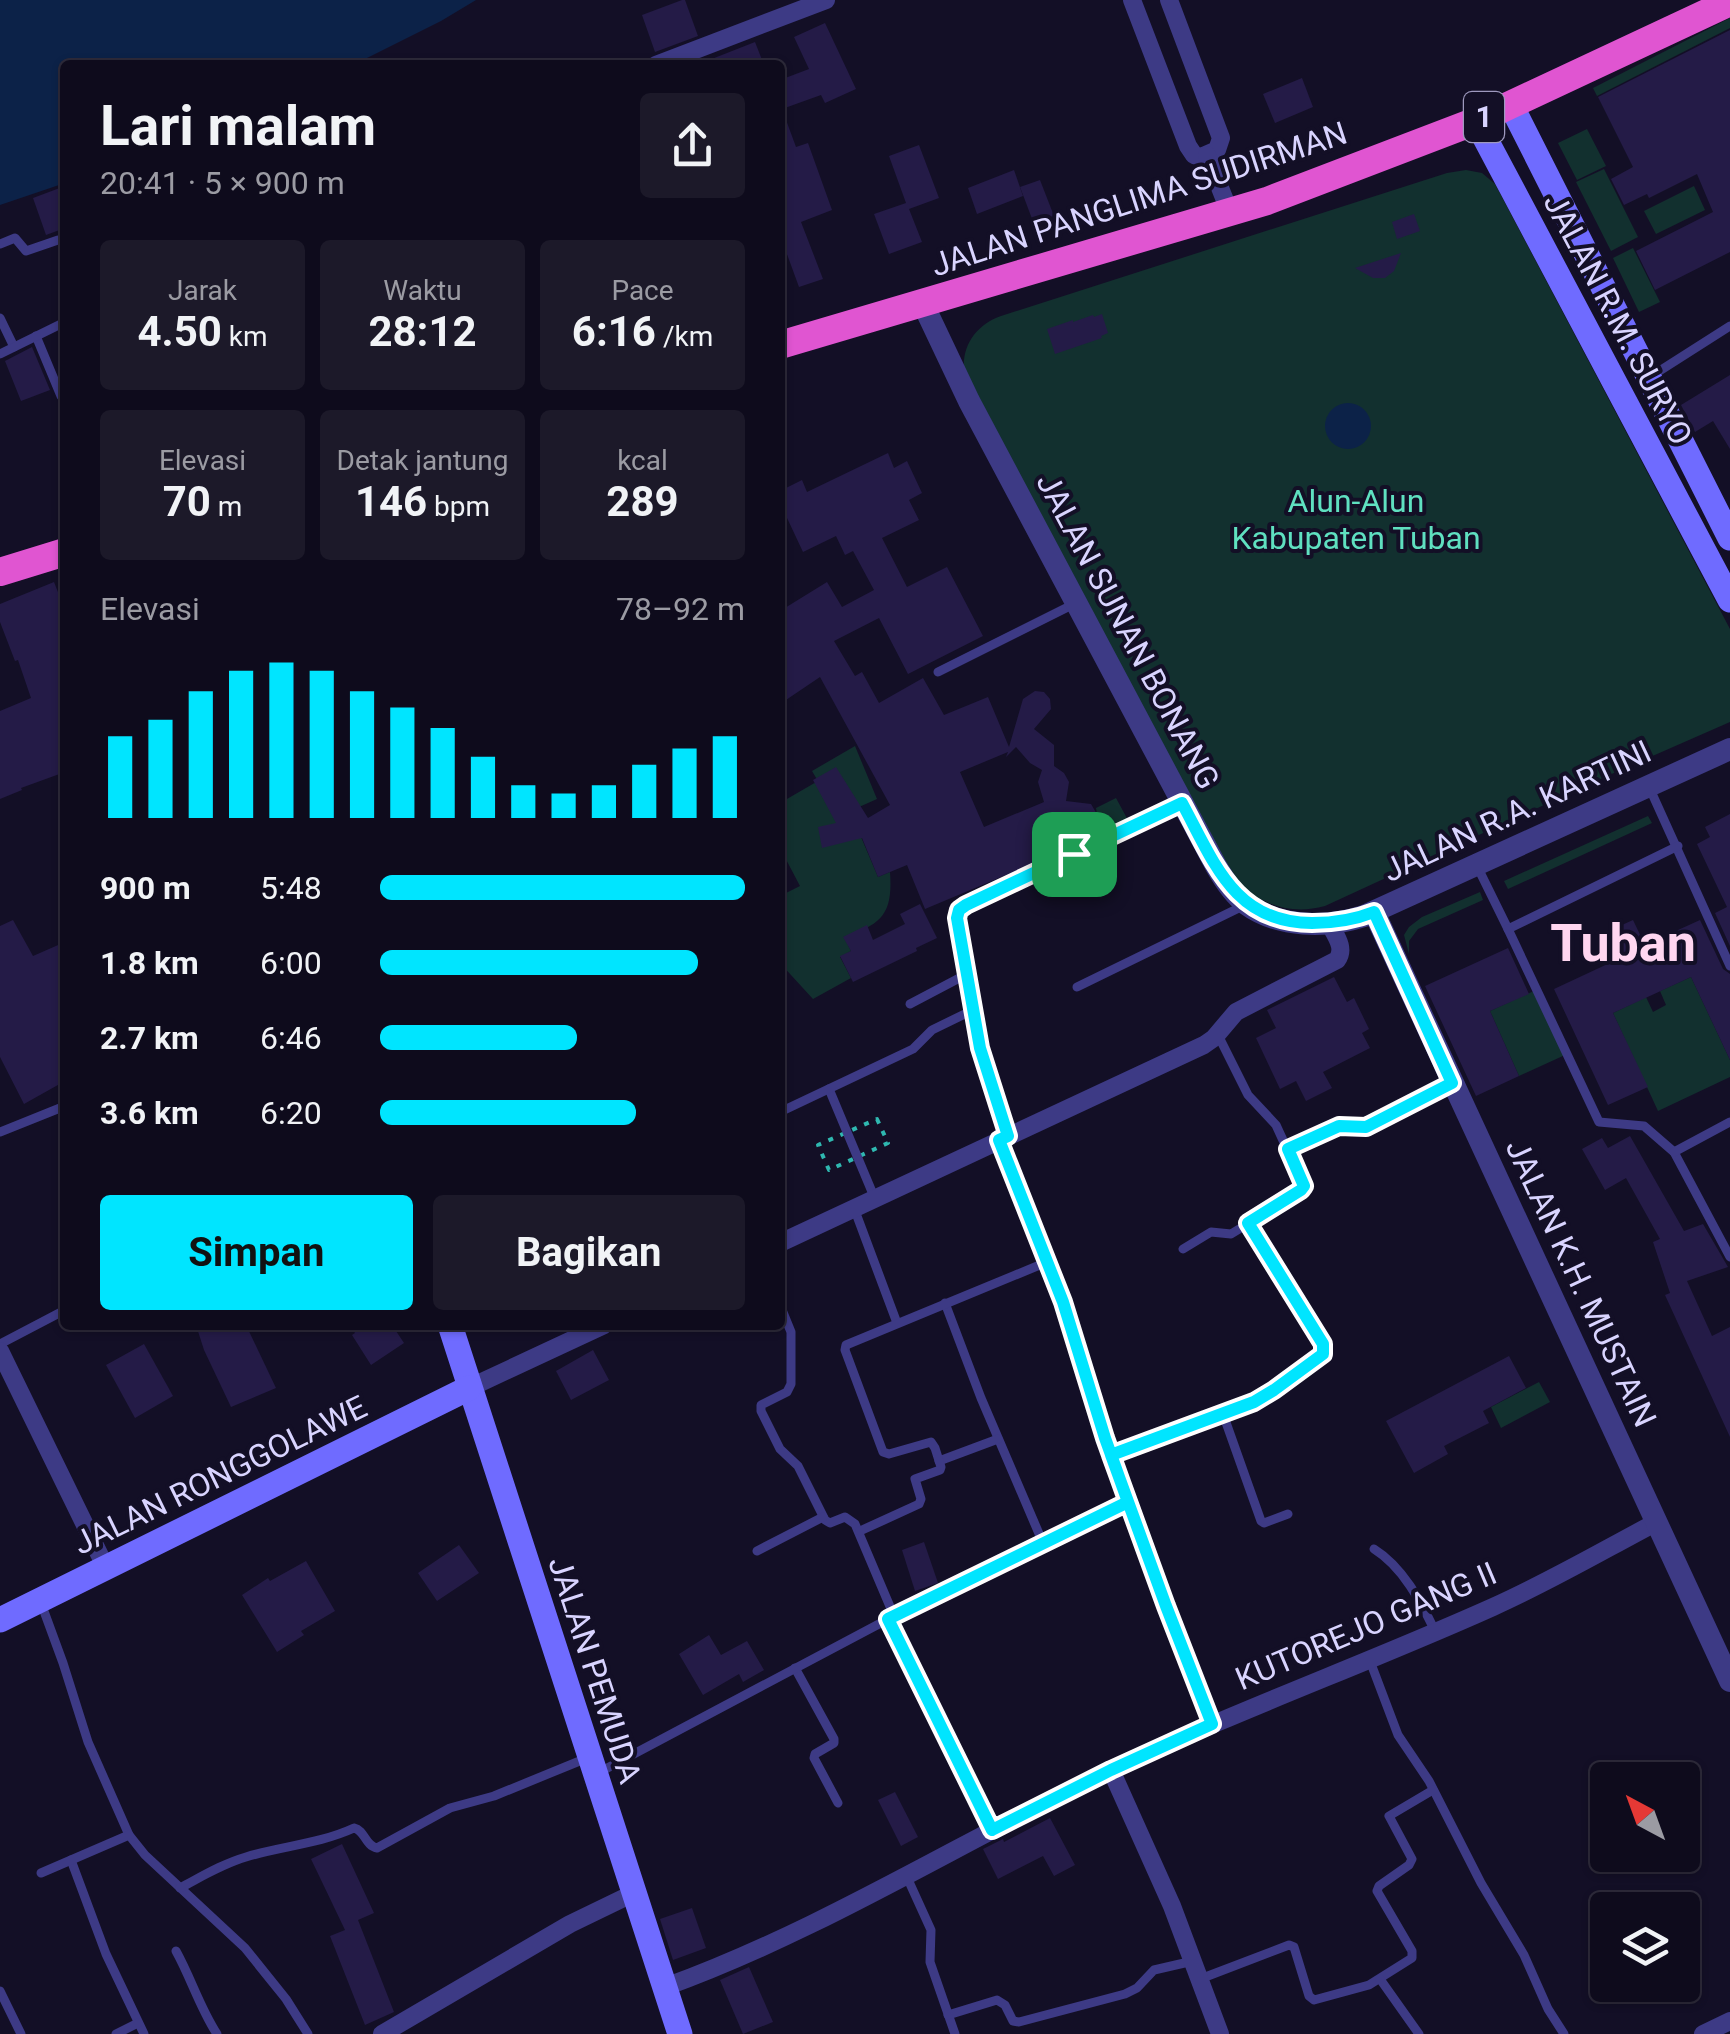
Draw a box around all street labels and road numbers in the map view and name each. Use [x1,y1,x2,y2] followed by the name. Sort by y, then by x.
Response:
[1464,92,1504,142] road number: 1
[926,114,1352,284] street label: JALAN PANGLIMA SUDIRMAN
[1536,187,1700,451] street label: JALAN R.M. SURYO
[1028,466,1228,796] street label: JALAN SUNAN BONANG
[1377,732,1657,890] street label: JALAN R.A. KARTINI
[1498,1133,1664,1433] street label: JALAN K.H. MUSTAIN
[67,1387,373,1563] street label: JALAN RONGGOLAWE
[540,1552,650,1788] street label: JALAN PEMUDA
[1230,1554,1502,1698] street label: KUTOREJO GANG II

